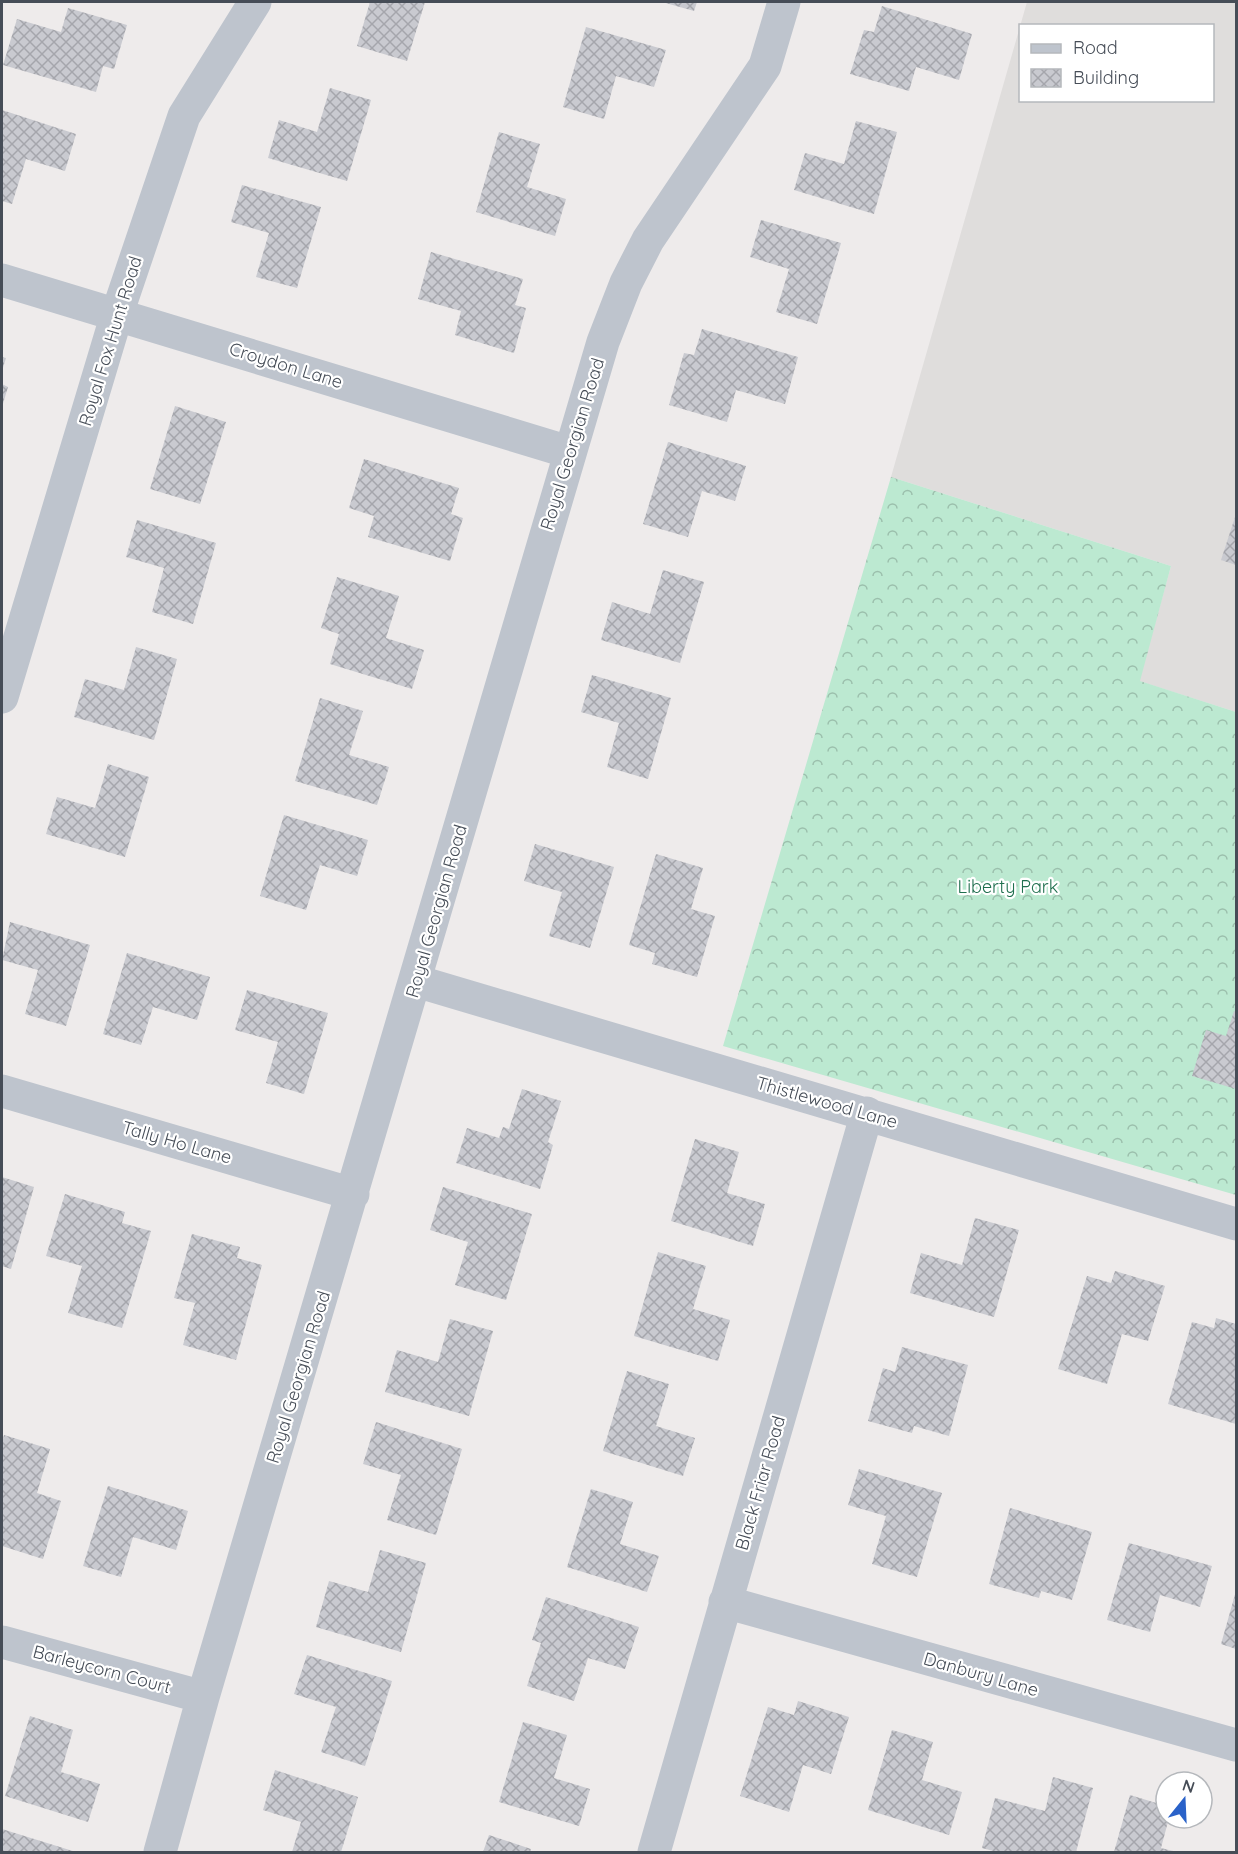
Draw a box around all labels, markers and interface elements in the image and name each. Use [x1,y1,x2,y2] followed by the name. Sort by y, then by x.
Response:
[1019,24,1214,102] legend
[1073,36,1118,59] text: Road
[1073,66,1139,89] text: Building
[73,253,147,429] street label: Royal Fox Hunt Road
[226,337,346,393] street label: Croydon Lane
[535,355,609,533] street label: Royal Georgian Road
[400,822,472,1000] street label: Royal Georgian Road
[958,875,1058,898] park label: Liberty Park
[754,1071,900,1133] street label: Thistlewood Lane
[120,1115,234,1169] street label: Tally Ho Lane
[261,1288,335,1466] street label: Royal Georgian Road
[730,1413,790,1553] street label: Black Friar Road
[30,1640,174,1698] street label: Barleycorn Court
[921,1647,1041,1701] street label: Danbury Lane
[1154,1770,1214,1830] north arrow
[1180,1774,1197,1797] text: N

